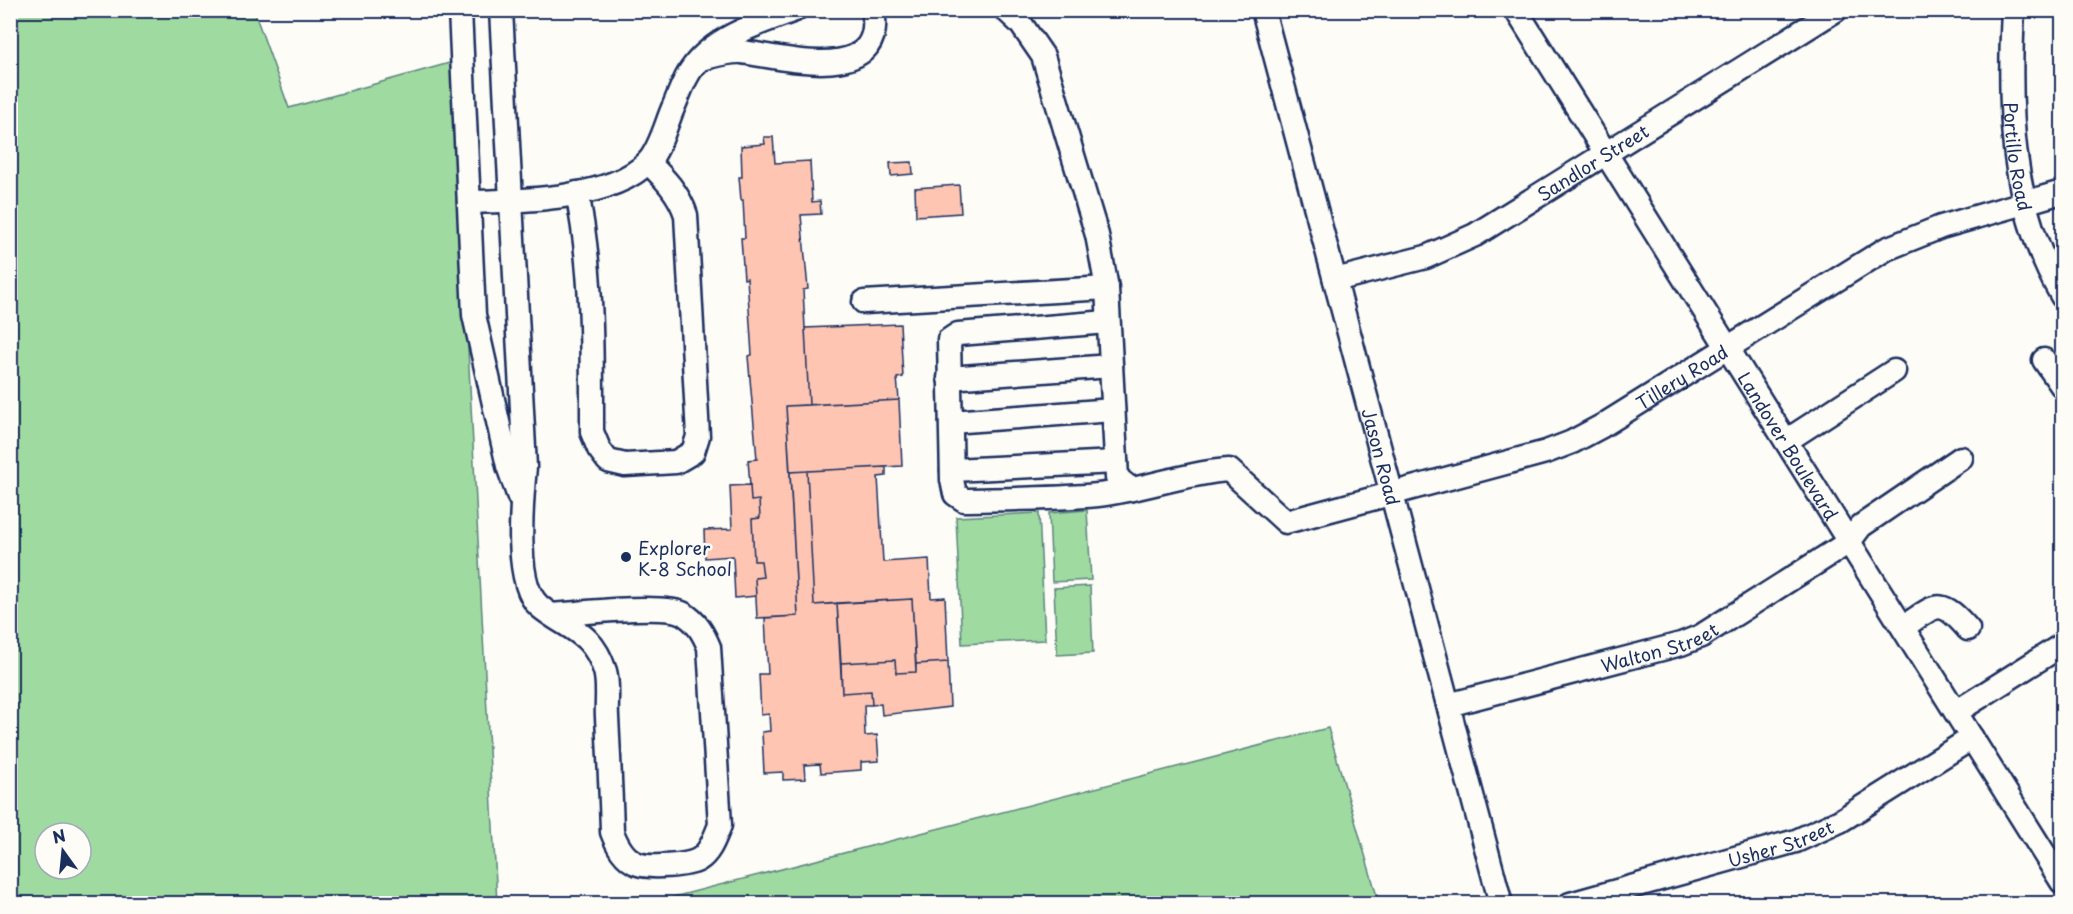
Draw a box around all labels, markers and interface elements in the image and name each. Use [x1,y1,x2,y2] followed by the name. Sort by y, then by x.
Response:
[1998,102,2040,214] street label: Portillo Road
[1531,117,1653,207] street label: Sandlor Street
[1630,338,1733,415] street label: Tillery Road
[1732,366,1845,525] street label: Landover Boulevard
[1356,405,1408,508] street label: Jason Road
[638,534,732,582] place label: Explorer K-8 School
[619,550,633,564] marker: Explorer K-8 School
[1597,615,1723,678] street label: Walton Street
[1724,812,1837,873] street label: Usher Street
[33,821,93,881] north arrow
[50,822,68,849] text: N

